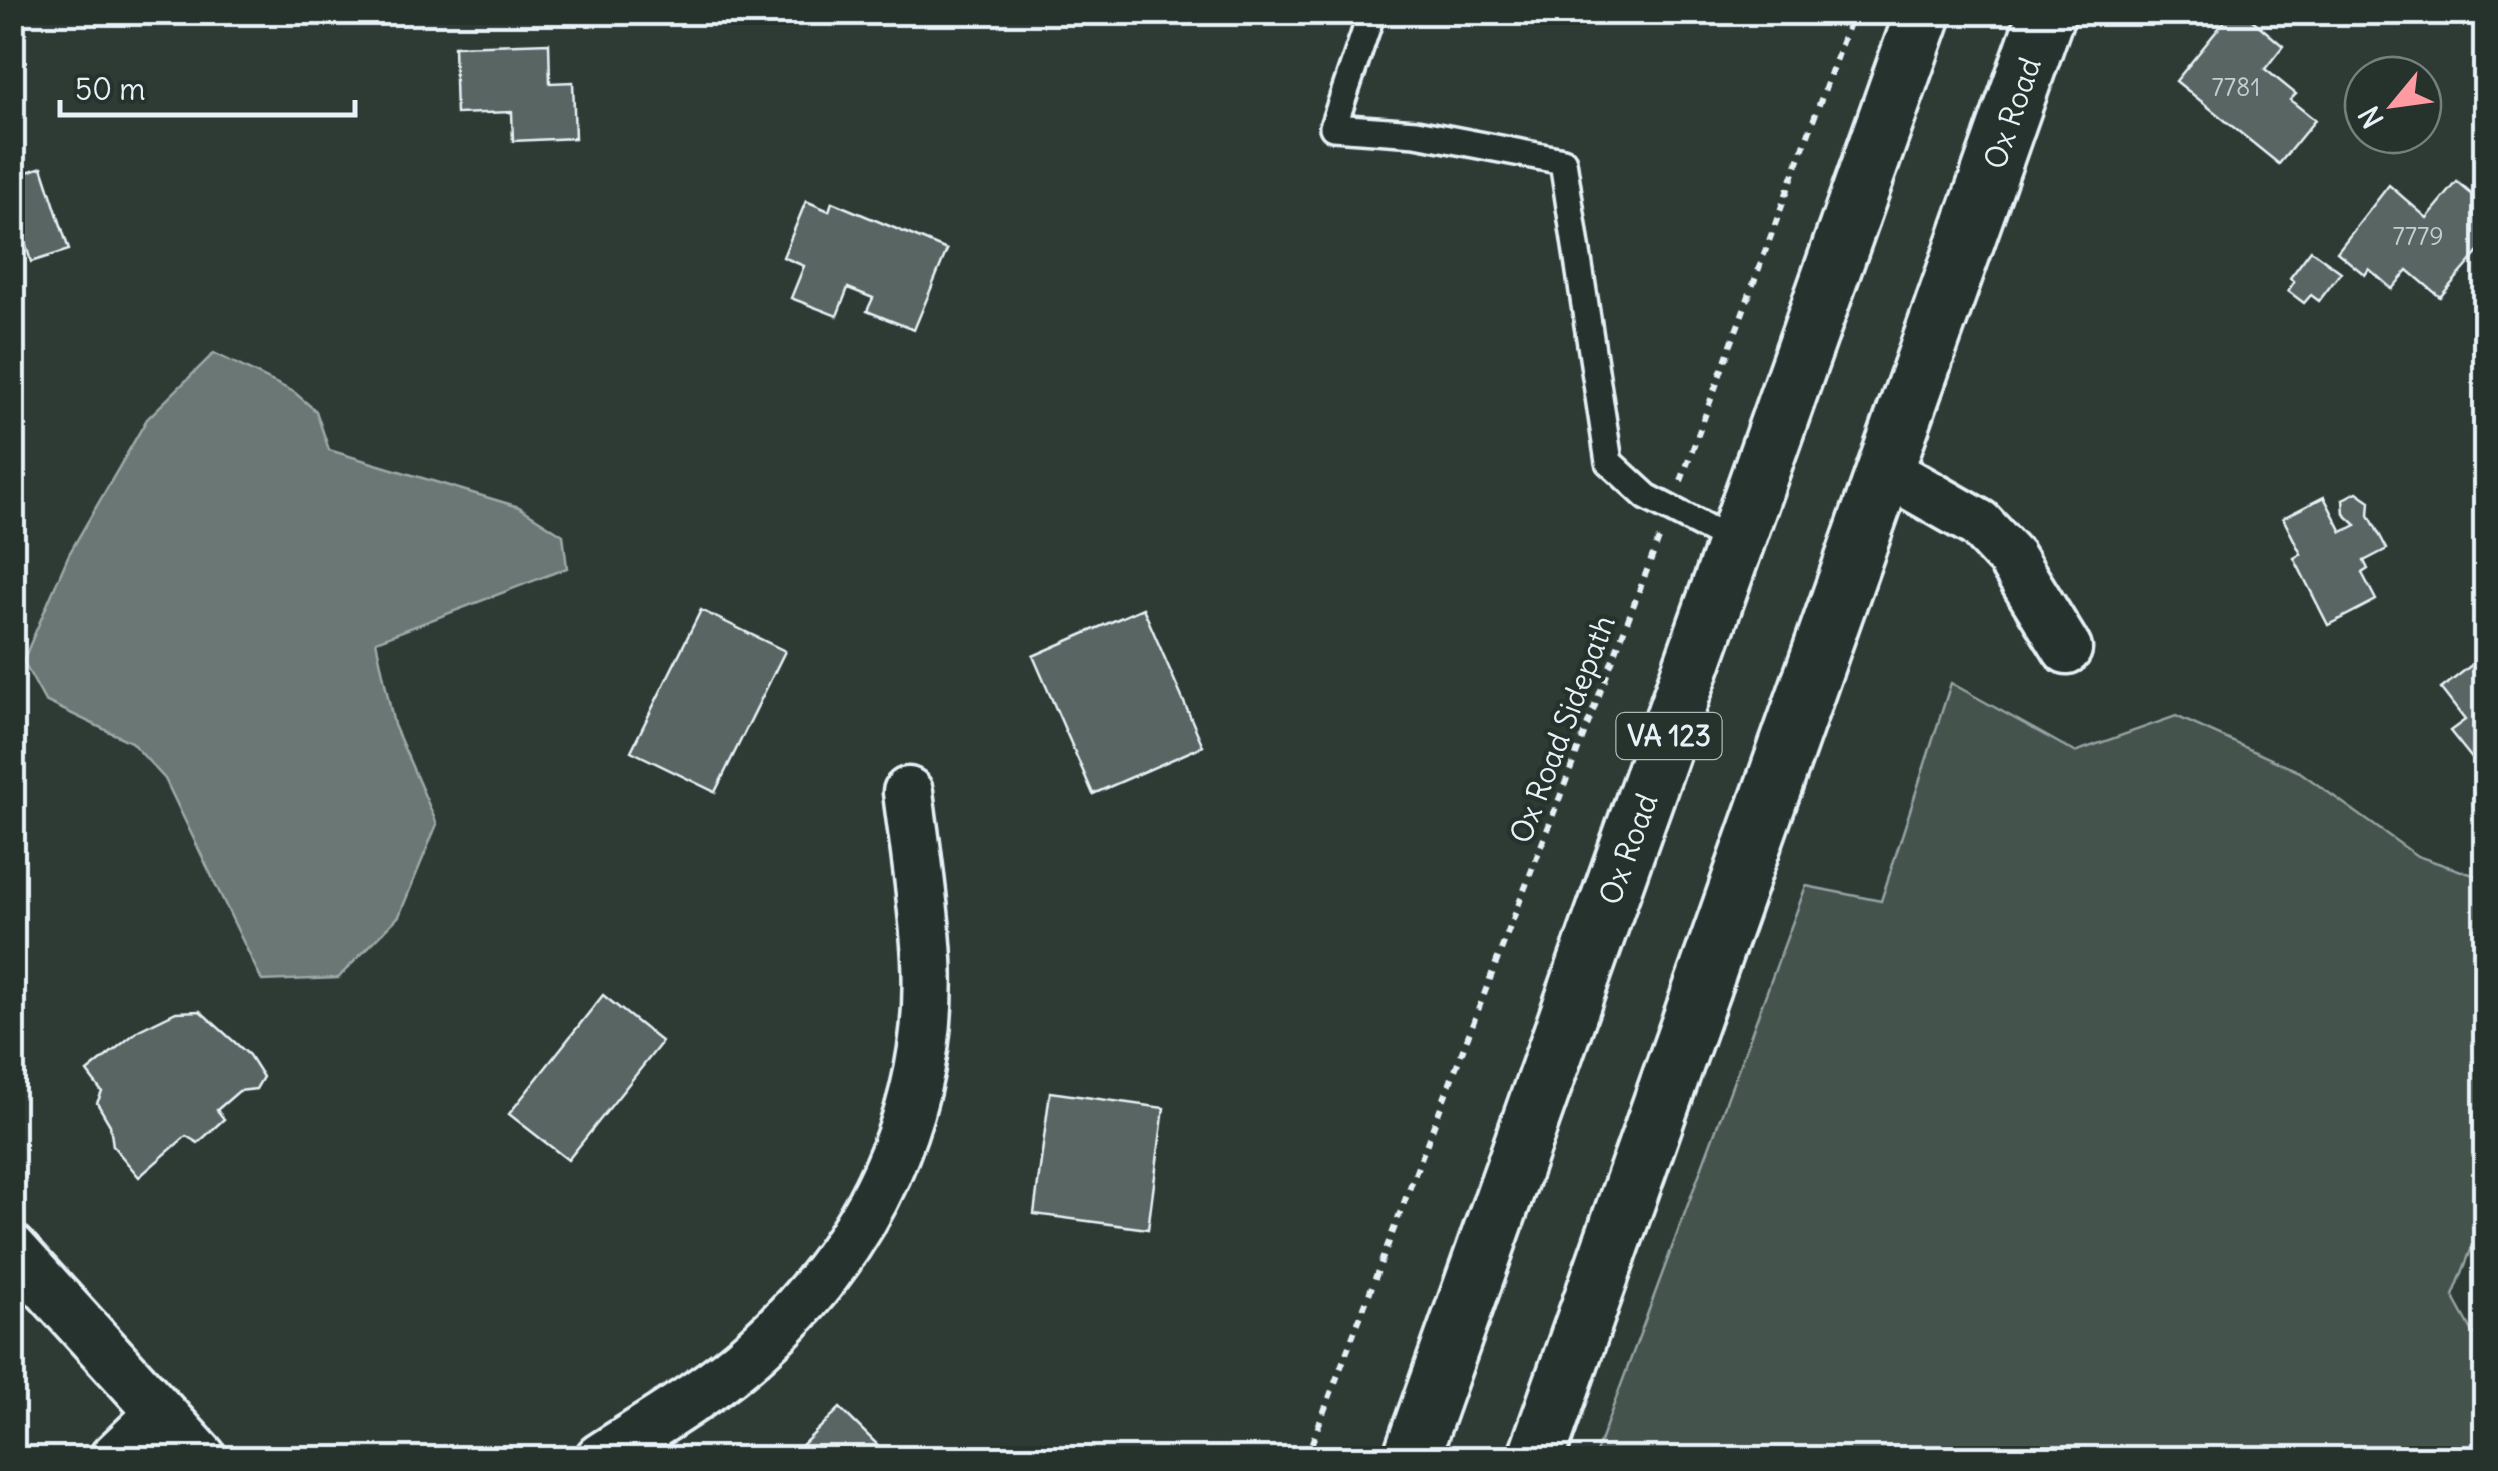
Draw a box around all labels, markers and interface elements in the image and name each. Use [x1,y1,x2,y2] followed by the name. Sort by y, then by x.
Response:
[1975,52,2049,174] street label: Ox Road
[60,55,355,117] scale bar
[2343,55,2443,155] north arrow
[75,70,145,108] text: 50 m
[2212,71,2260,103] house number: 7781
[2351,100,2392,134] text: N
[2392,220,2444,252] house number: 7779
[1501,610,1623,848] street label: Ox Road Sidepath
[1616,713,1722,759] road number: VA 123
[1590,788,1666,910] street label: Ox Road

